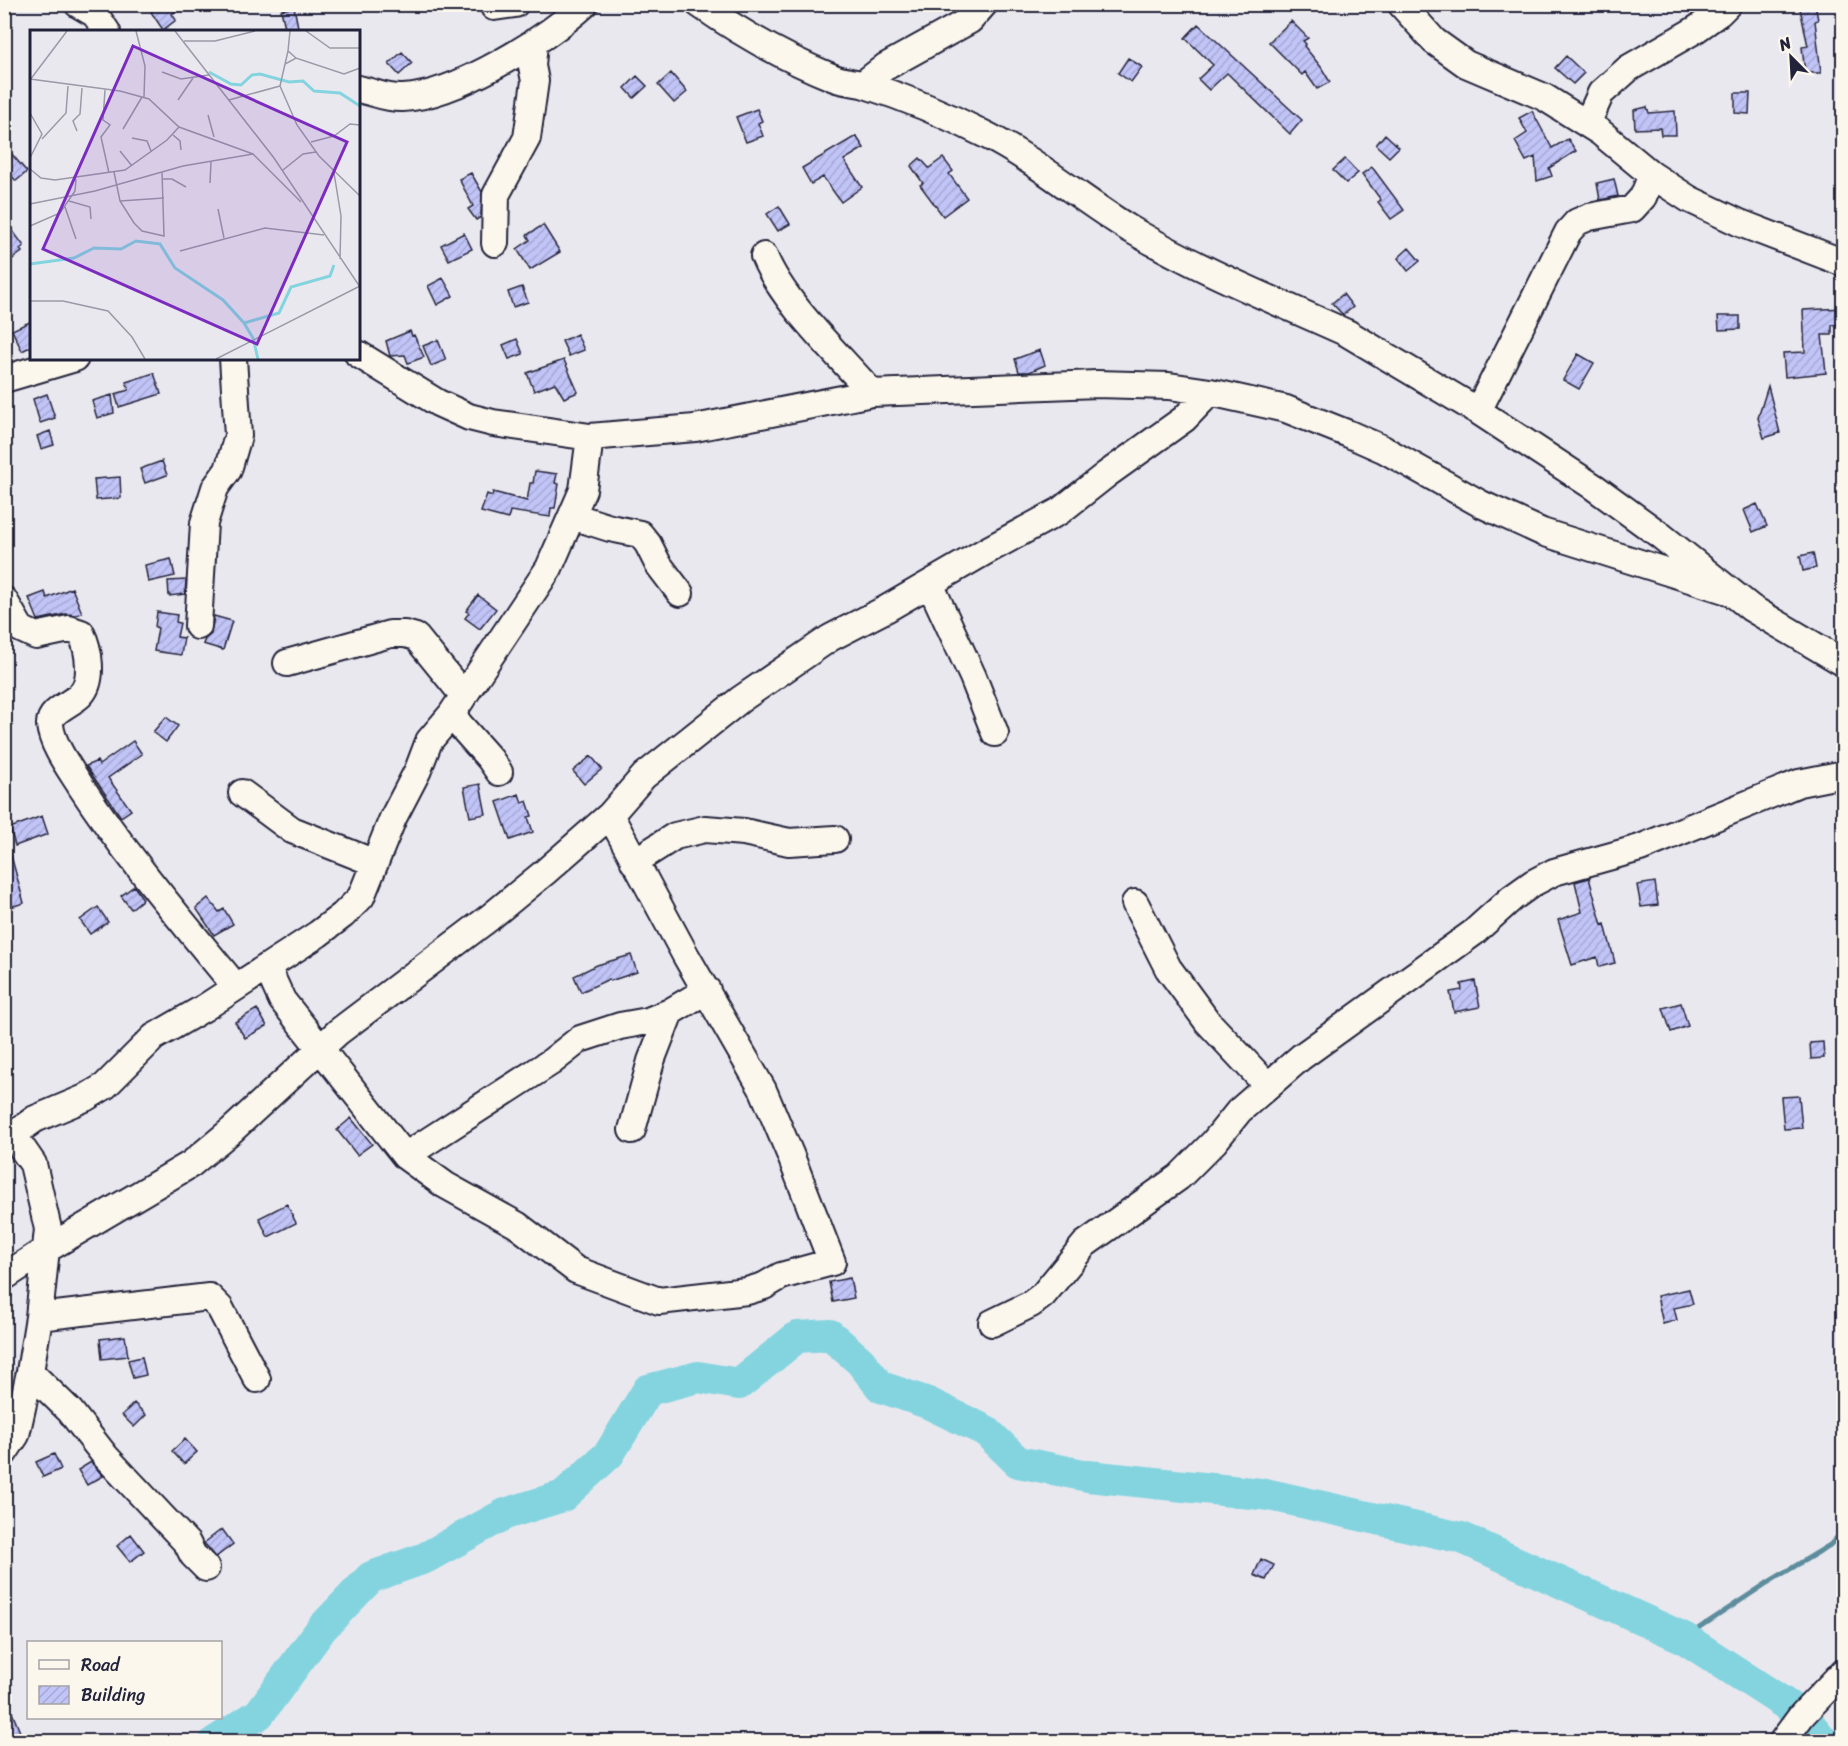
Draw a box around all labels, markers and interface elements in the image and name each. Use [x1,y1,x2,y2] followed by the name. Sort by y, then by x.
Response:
[1761,27,1821,87] north arrow
[1773,28,1797,60] text: N
[30,30,360,360] inset map
[27,1641,222,1719] legend
[81,1649,121,1681] text: Road
[81,1679,145,1711] text: Building

